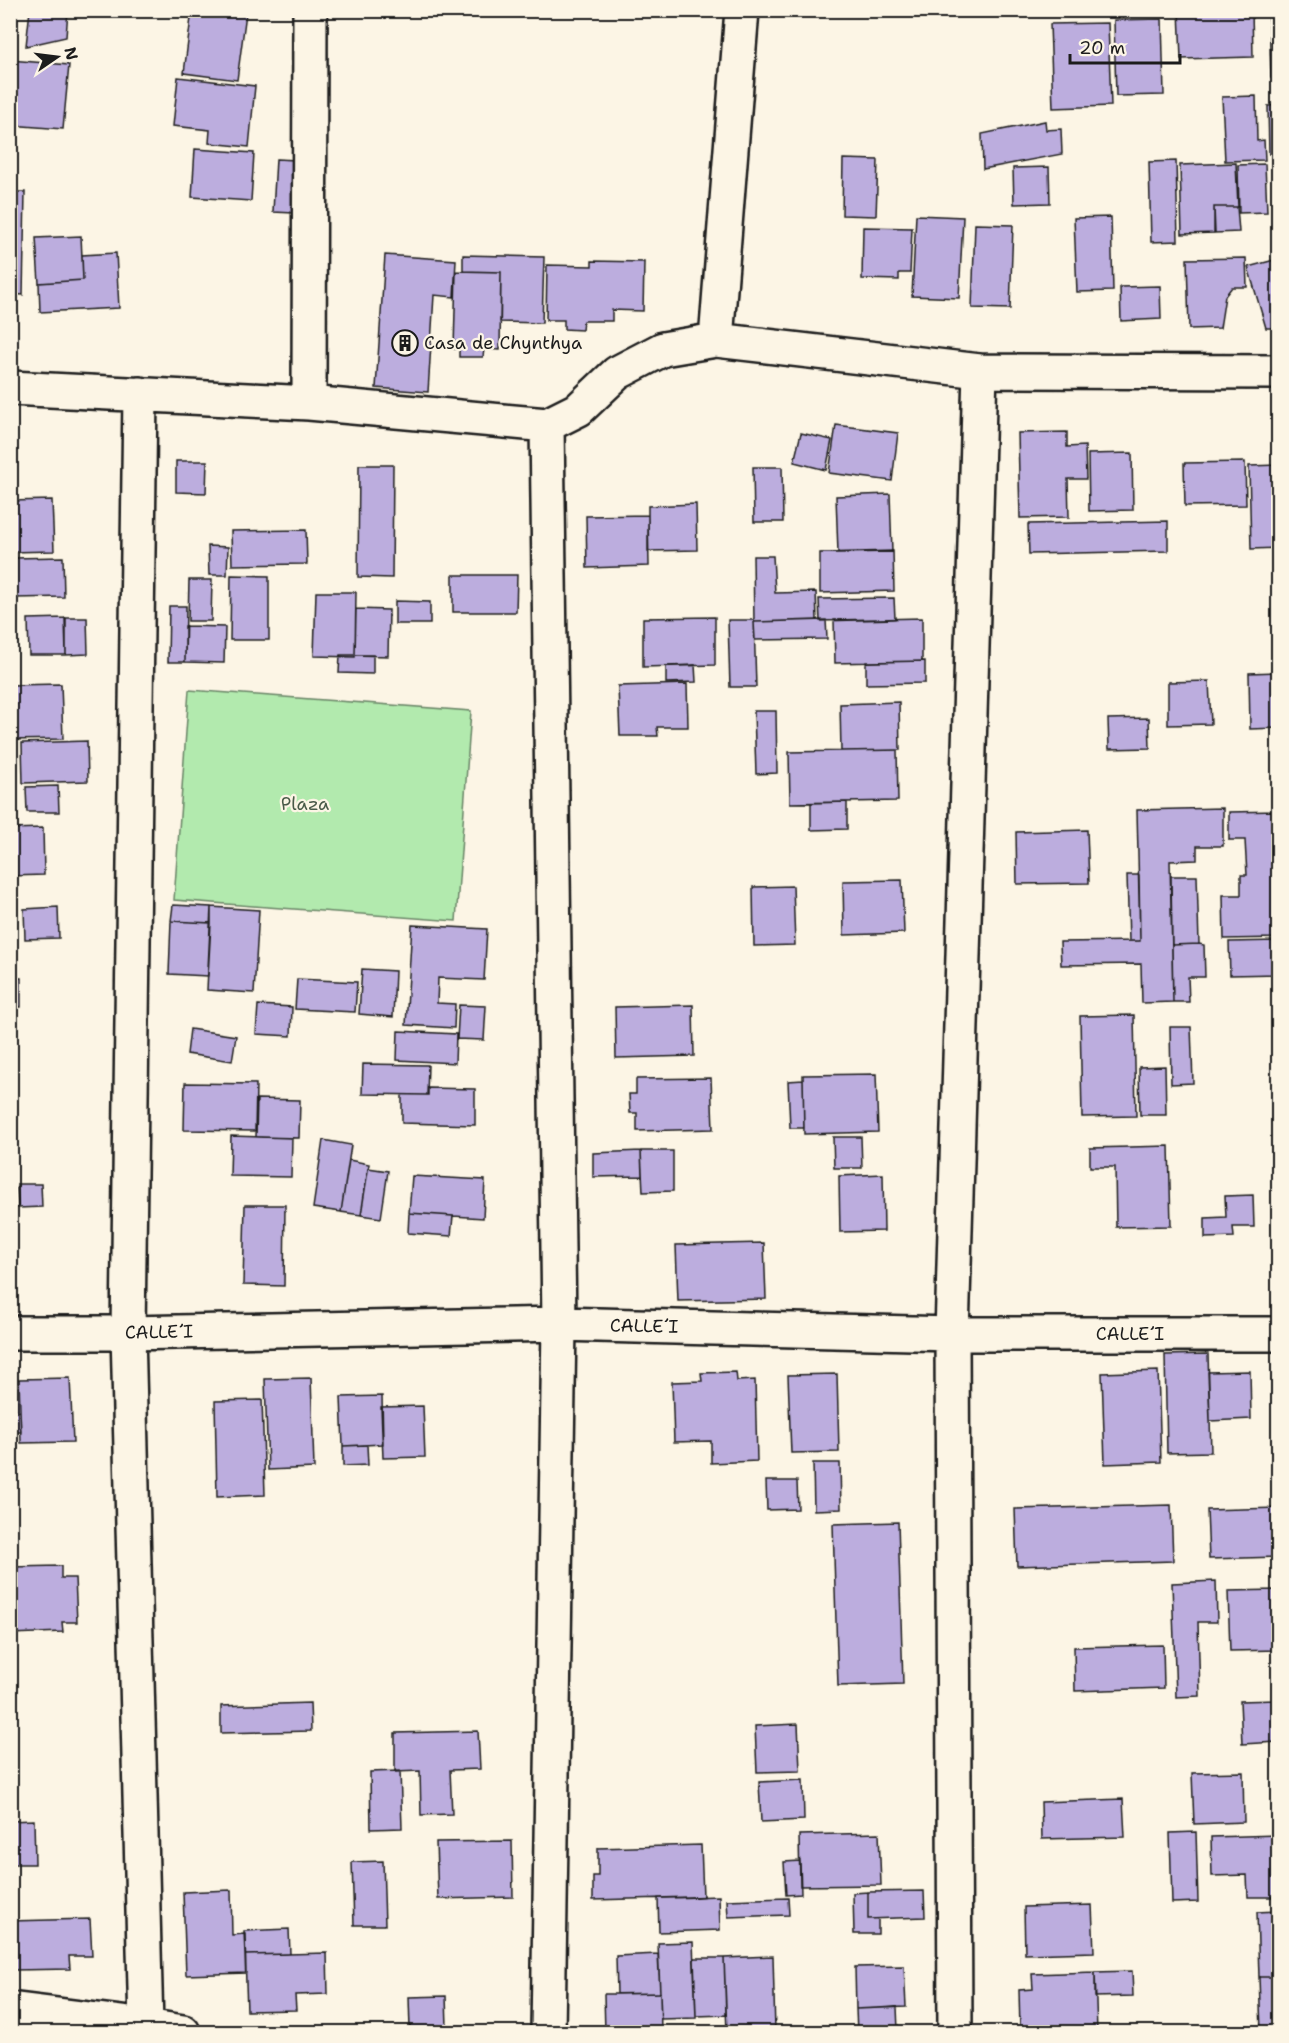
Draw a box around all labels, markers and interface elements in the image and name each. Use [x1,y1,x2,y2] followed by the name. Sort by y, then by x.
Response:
[27,27,87,87] north arrow
[1070,27,1180,65] scale bar
[1079,36,1125,60] text: 20 m
[59,45,83,62] text: N
[390,328,420,358] building icon: Casa de Chynthya
[424,331,582,355] place label: Casa de Chynthya
[281,792,329,816] park label: Plaza
[610,1313,678,1339] street label: CALLE´I
[125,1319,193,1345] street label: CALLE´I
[1096,1322,1164,1346] street label: CALLE´I

